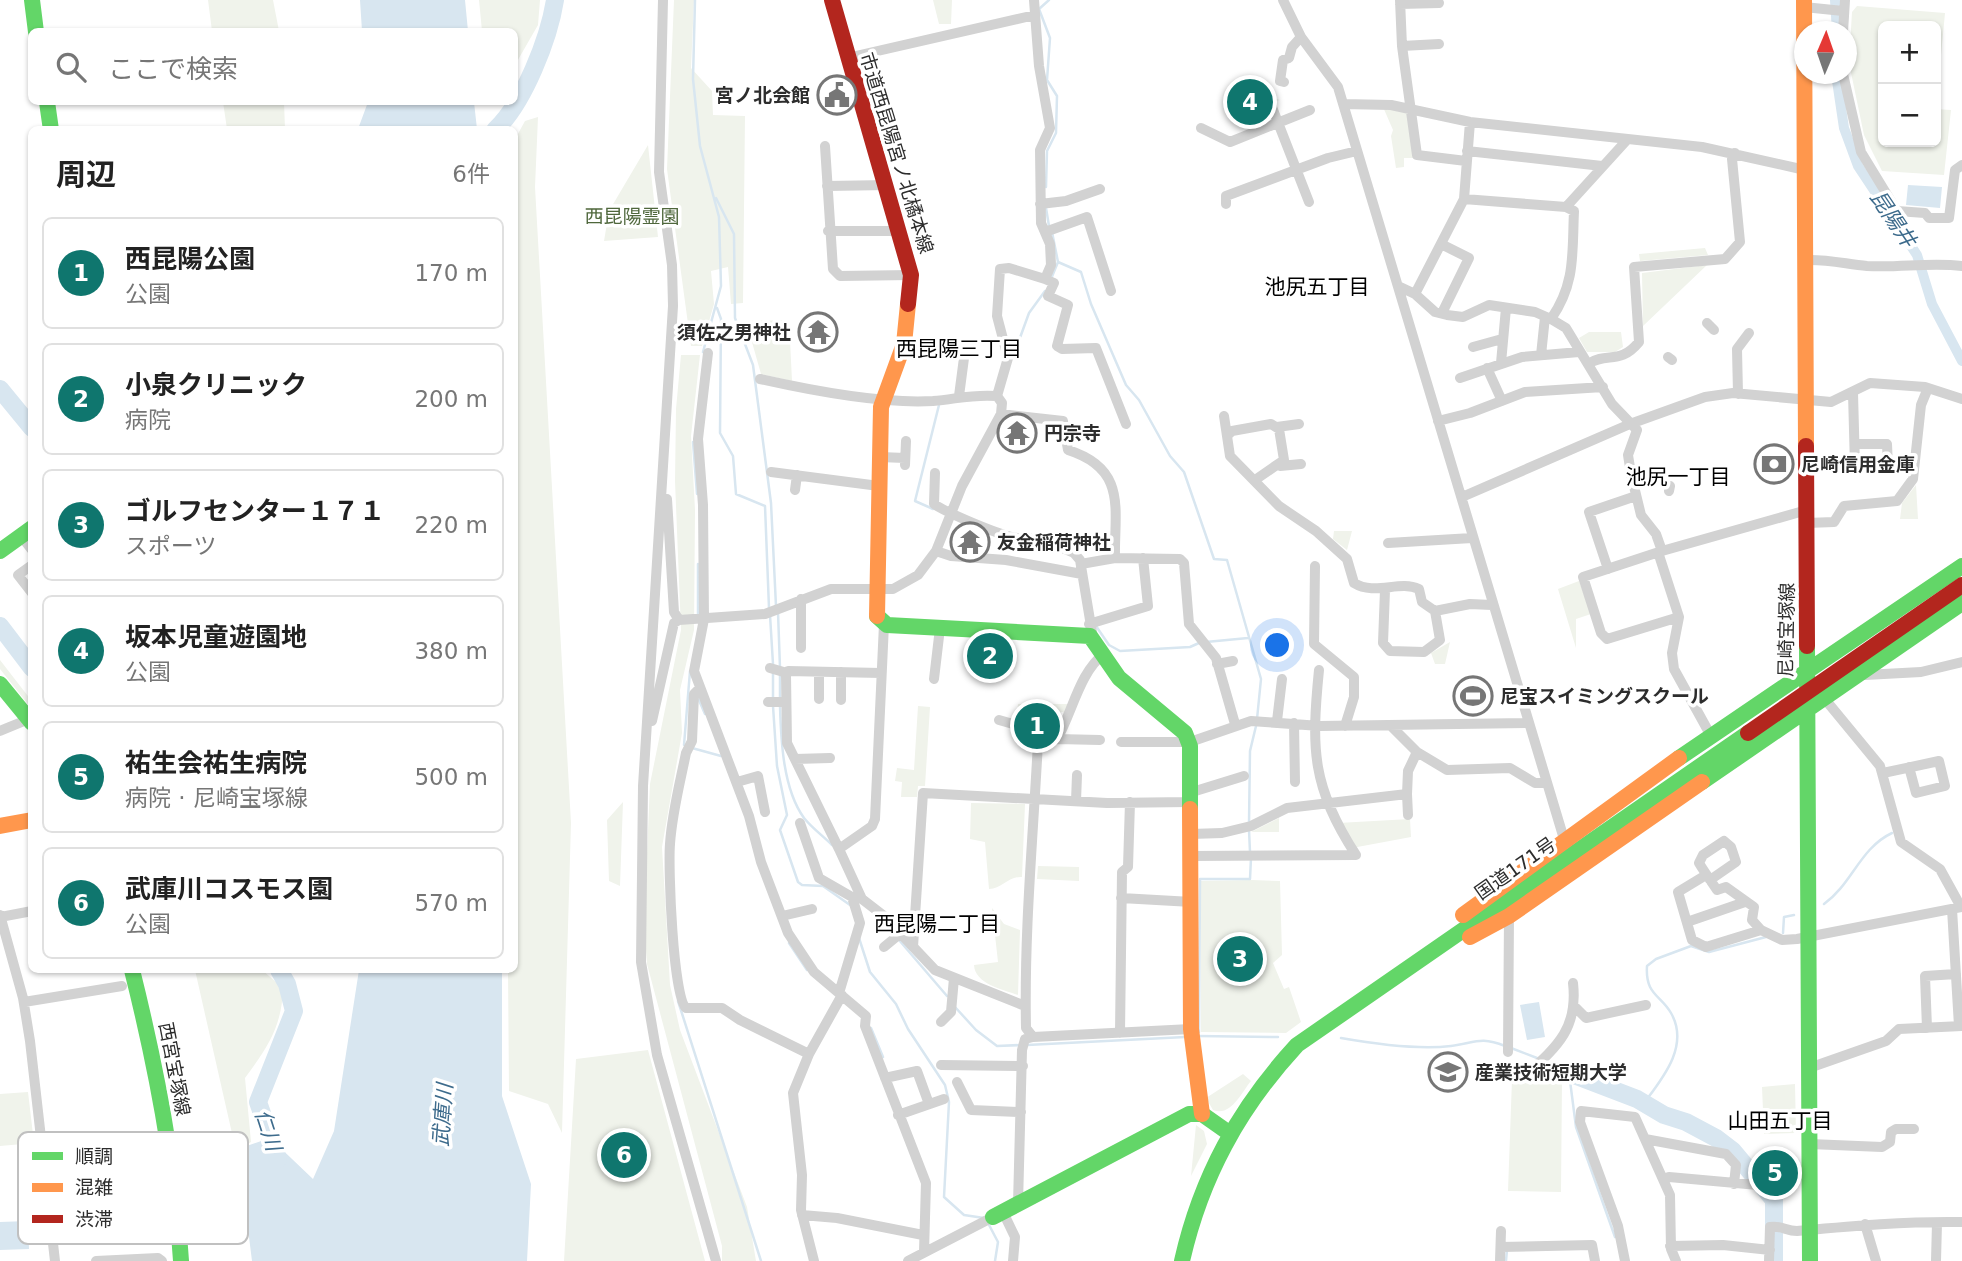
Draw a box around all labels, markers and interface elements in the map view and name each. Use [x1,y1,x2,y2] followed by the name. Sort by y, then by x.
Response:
[1794,21,1857,84] north arrow
[1878,21,1941,147] map controls
[1878,21,1941,84] button: +
[28,28,518,105] search box
[52,48,90,86] icon: search
[856,50,938,256] street label: 市道西昆陽宮ノ北橘本線
[108,54,238,84] text: ここで検索
[816,74,858,116] public building icon: 宮ノ北会館
[1227,76,1273,128] pin: 4
[715,84,810,106] place label: 宮ノ北会館
[1878,84,1941,147] button: −
[56,157,116,192] text: 周辺
[452,161,490,187] text: 6件
[1865,186,1922,253] water label: 昆陽井
[584,205,680,227] park label: 西昆陽霊園
[125,244,255,274] text: 西昆陽公園
[73,260,89,286] text: 1
[414,260,488,286] text: 170 m
[1265,275,1370,299] district label: 池尻五丁目
[125,281,171,307] text: 公園
[797,311,839,353] temple icon: 須佐之男神社
[677,321,791,343] place label: 須佐之男神社
[896,337,1022,361] district label: 西昆陽三丁目
[125,370,307,400] text: 小泉クリニック
[73,386,89,412] text: 2
[414,386,488,412] text: 200 m
[125,407,171,433] text: 病院
[996,412,1038,454] temple icon: 円宗寺
[1044,422,1101,444] place label: 円宗寺
[1753,443,1795,485] bank icon: 尼崎信用金庫
[1801,453,1915,475] place label: 尼崎信用金庫
[1626,465,1731,489] district label: 池尻一丁目
[125,496,385,526] text: ゴルフセンター１７１
[73,512,89,538] text: 3
[414,512,488,538] text: 220 m
[949,521,991,563] temple icon: 友金稲荷神社
[997,531,1111,553] place label: 友金稲荷神社
[125,533,217,559] text: スポーツ
[1774,582,1798,678] street label: 尼崎宝塚線
[125,622,307,652] text: 坂本児童遊園地
[1260,628,1294,662] your location
[967,630,1013,682] pin: 2
[73,638,89,664] text: 4
[414,638,488,664] text: 380 m
[125,659,171,685] text: 公園
[1452,675,1494,717] sports icon: 尼宝スイミングスクール
[1500,685,1709,707] place label: 尼宝スイミングスクール
[1014,700,1060,752] pin: 1
[125,748,307,778] text: 祐生会祐生病院
[73,764,89,790] text: 5
[414,764,488,790] text: 500 m
[125,785,308,811] text: 病院 · 尼崎宝塚線
[1470,832,1560,904] street label: 国道171号
[125,874,333,904] text: 武庫川コスモス園
[73,890,89,916] text: 6
[414,890,488,916] text: 570 m
[125,911,171,937] text: 公園
[874,912,1000,936] district label: 西昆陽二丁目
[1217,933,1263,985] pin: 3
[155,1020,195,1118] street label: 西宮宝塚線
[1427,1051,1469,1093] school or university icon: 産業技術短期大学
[1475,1061,1627,1083] place label: 産業技術短期大学
[429,1081,457,1147] water label: 武庫川
[250,1106,287,1156] water label: 仁川
[1728,1109,1833,1133] district label: 山田五丁目
[601,1129,647,1181] pin: 6
[18,1132,248,1244] legend
[75,1145,113,1167] text: 順調
[1752,1147,1798,1199] pin: 5
[75,1176,113,1198] text: 混雑
[75,1208,113,1230] text: 渋滞

